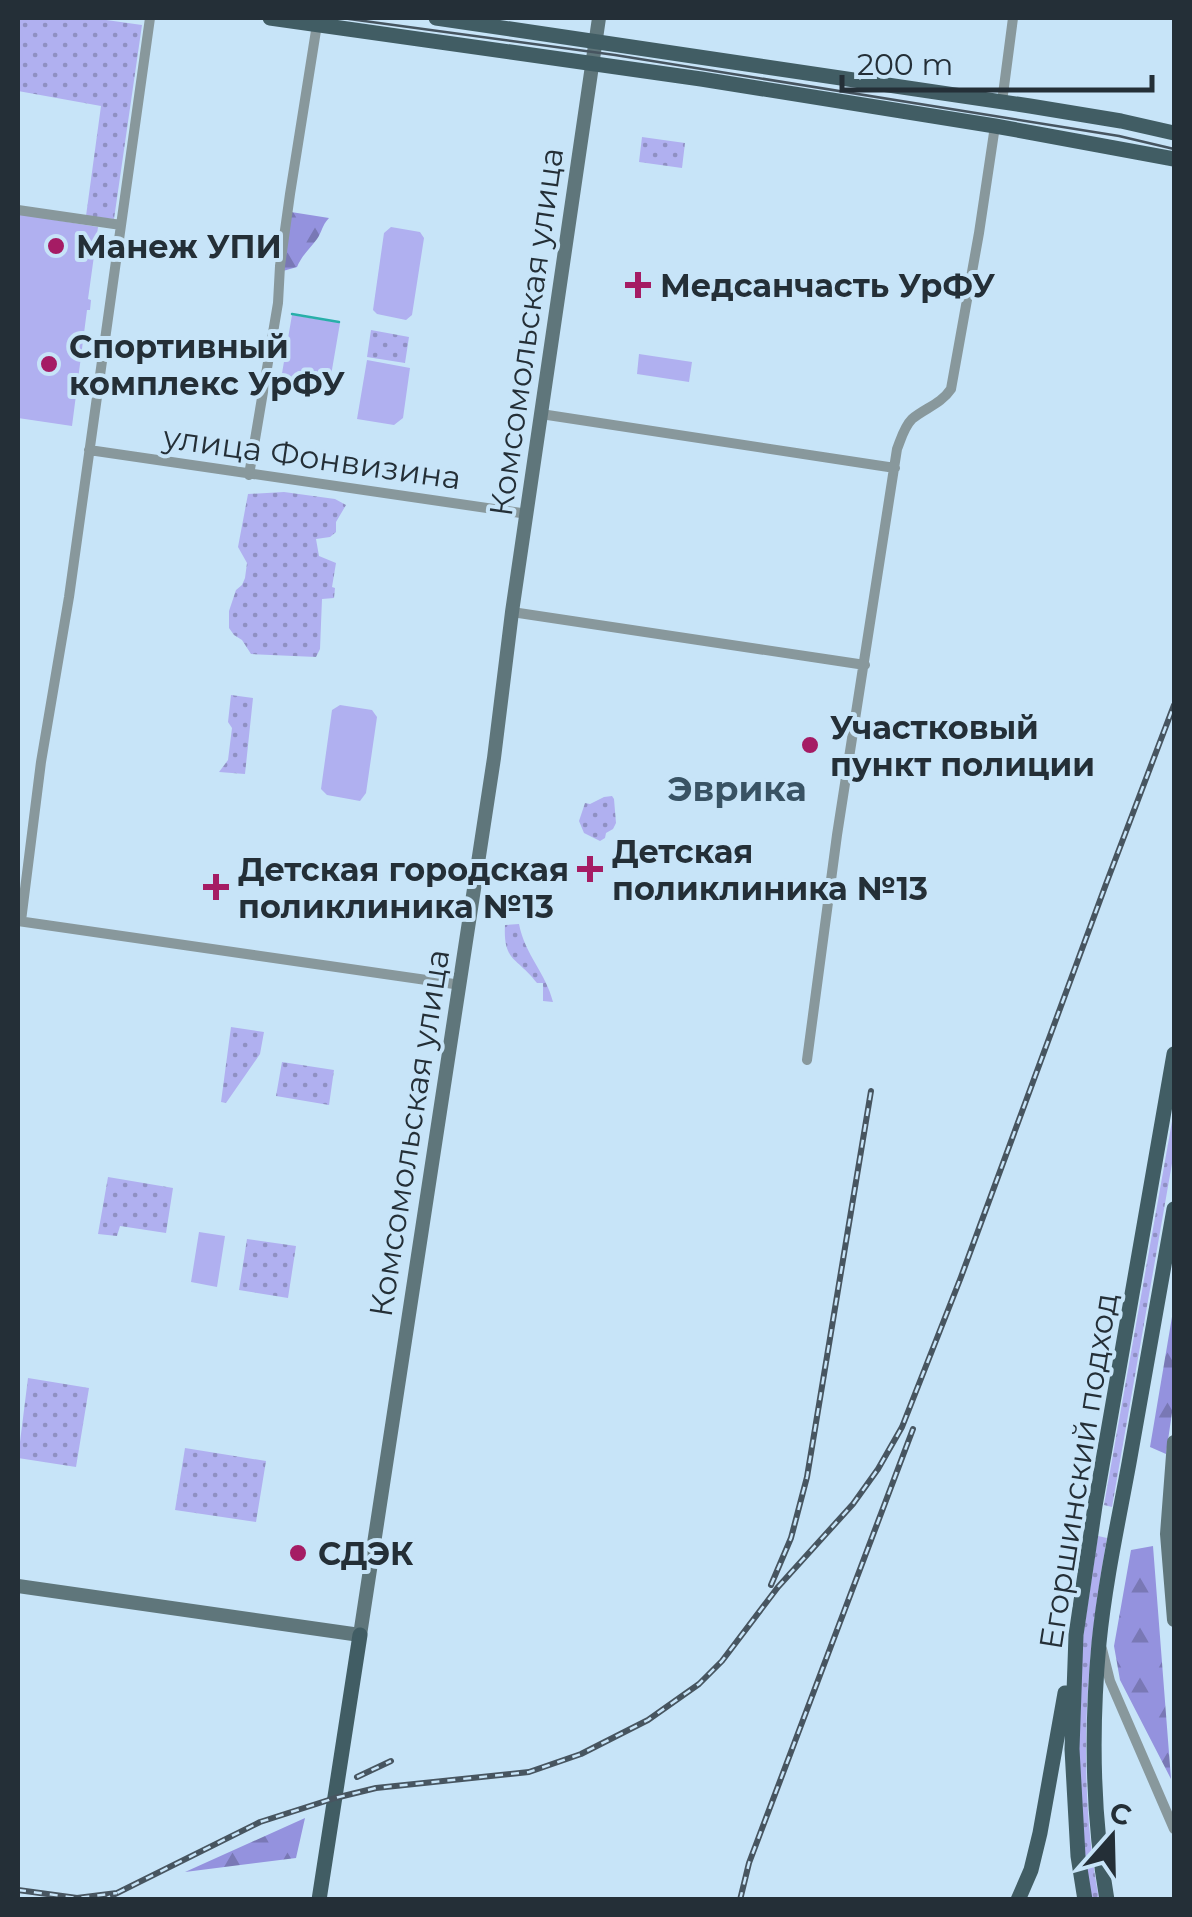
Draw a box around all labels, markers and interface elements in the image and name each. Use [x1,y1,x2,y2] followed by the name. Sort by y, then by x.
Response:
[842,30,1152,92] scale bar
[857,46,953,83] text: 200 m
[481,145,571,519] street label: Комсомольская улица
[76,227,282,266] place label: Манеж УПИ
[45,235,67,257] marker: Манеж УПИ
[660,266,996,305] place label: Медсанчасть УрФУ
[625,272,651,298] marker: Медсанчасть УрФУ
[69,327,346,403] place label: Спортивный комплекс УрФУ
[38,353,60,375] marker: Спортивный комплекс УрФУ
[160,417,463,497] street label: улица Фонвизина
[830,708,1095,784] place label: Участковый пункт полиции
[799,734,821,756] marker: Участковый пункт полиции
[667,767,807,810] district label: Эврика
[612,832,928,908] place label: Детская поликлиника №13
[238,850,569,926] place label: Детская городская поликлиника №13
[577,856,603,882] marker: Детская поликлиника №13
[203,874,229,900] marker: Детская городская поликлиника №13
[361,946,457,1320] street label: Комсомольская улица
[1031,1290,1125,1652] street label: Егоршинский подход
[318,1534,414,1573] place label: СДЭК
[287,1542,309,1564] marker: СДЭК
[1062,1787,1162,1887] north arrow
[1105,1794,1136,1833] text: С

